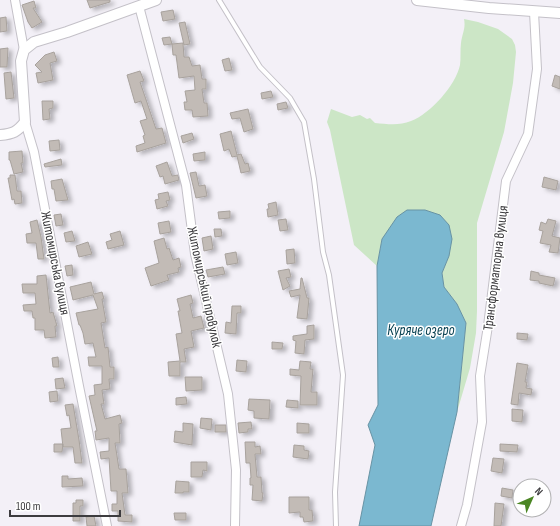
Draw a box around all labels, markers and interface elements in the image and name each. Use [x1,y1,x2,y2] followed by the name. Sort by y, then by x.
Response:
[479,205,512,332] street label: Трансформаторна вулиця
[37,210,74,317] street label: Житомирська вулиця
[183,225,226,350] street label: Житомирський провулок
[387,321,455,340] water label: Куряче озеро
[512,478,552,518] north arrow
[532,485,545,498] text: N
[10,492,120,518] scale bar
[16,499,41,514] text: 100 m

